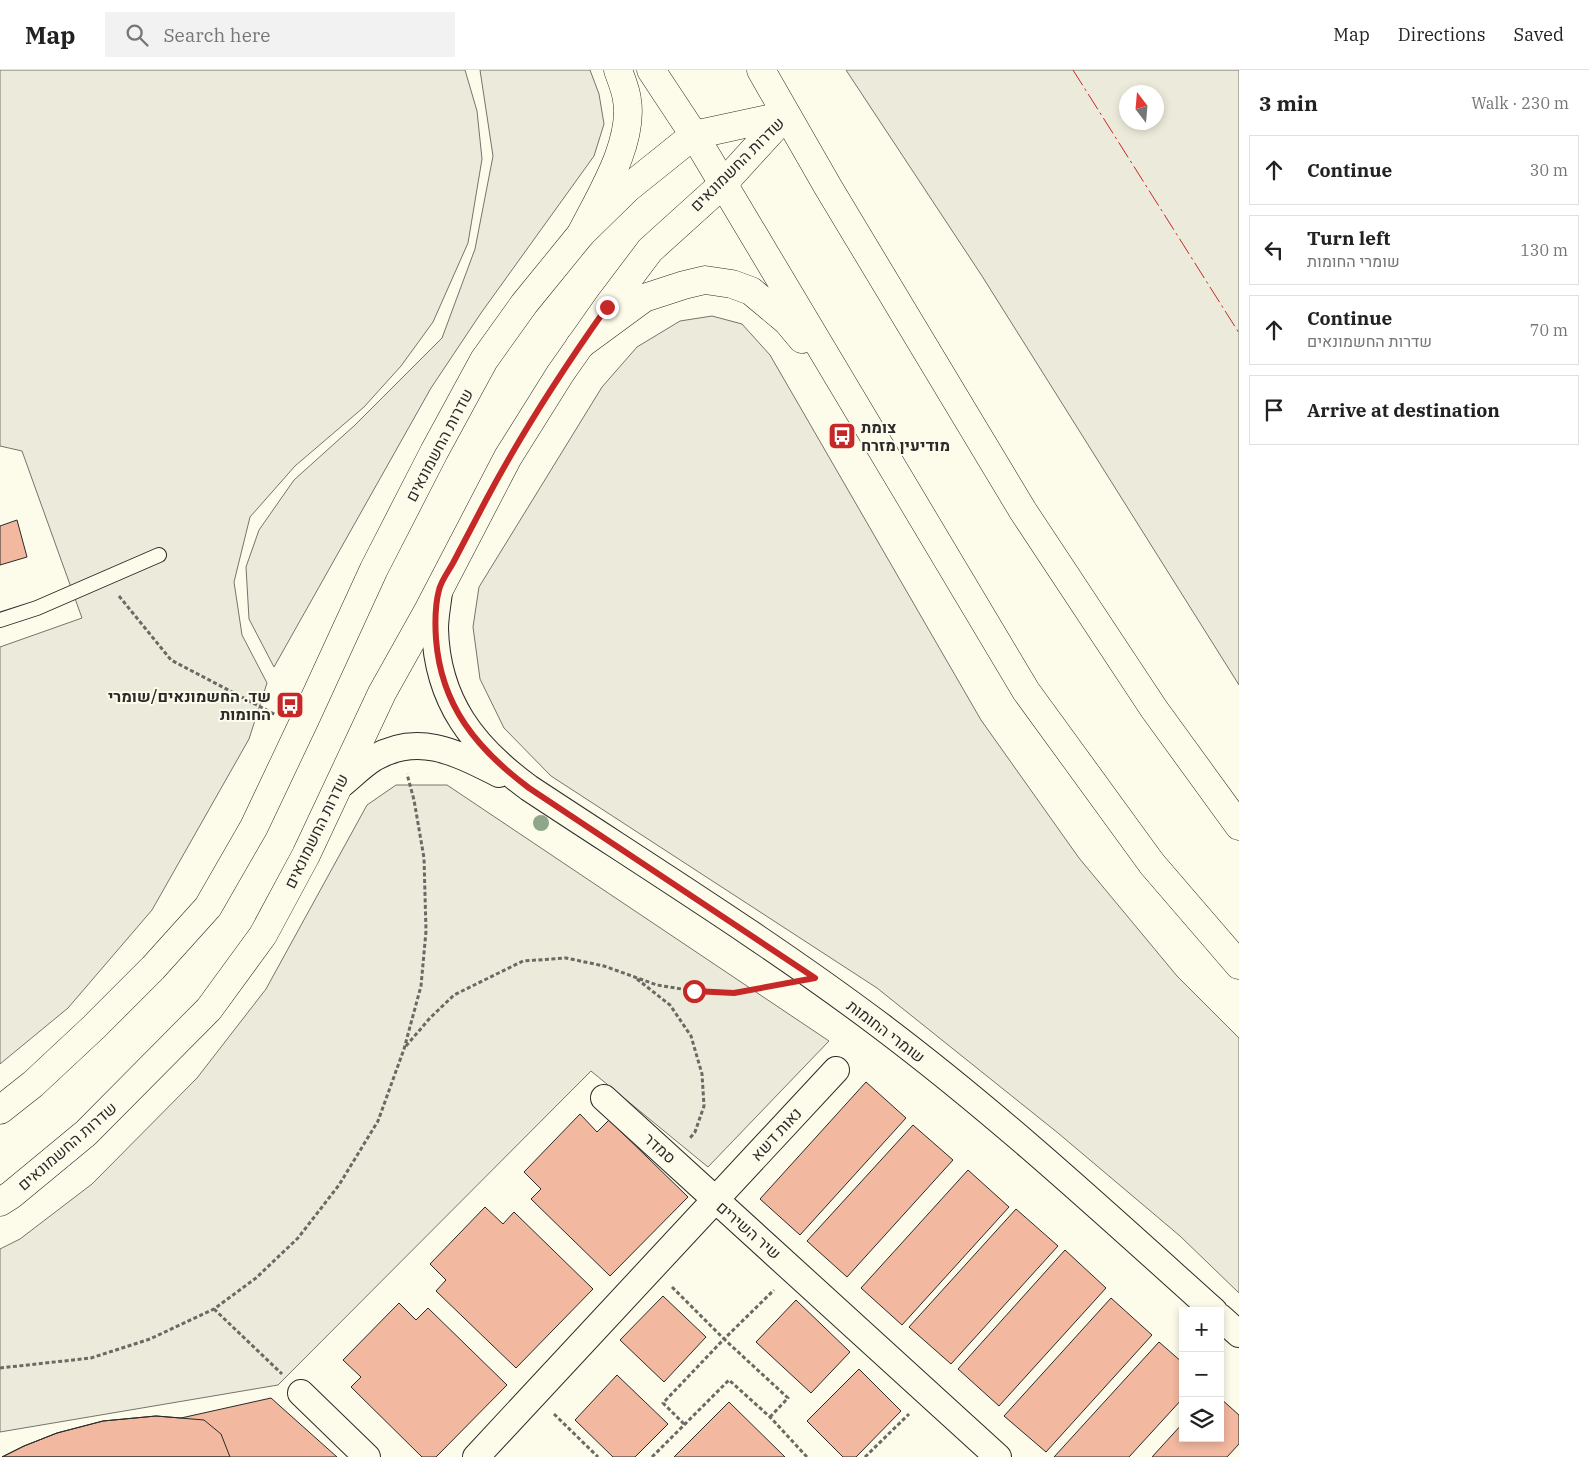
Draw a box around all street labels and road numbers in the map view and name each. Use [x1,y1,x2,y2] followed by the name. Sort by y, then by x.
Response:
[686,113,788,215] street label: שדרות החשמונאים
[401,385,477,505] street label: שדרות החשמונאים
[280,770,352,892] street label: שדרות החשמונאים
[843,995,929,1067] street label: שומרי החומות
[13,1097,121,1195] street label: שדרות החשמונאים
[746,1103,806,1165] street label: נאות דשא
[640,1128,680,1168] street label: סמדר
[713,1197,785,1263] street label: שיר השירים

